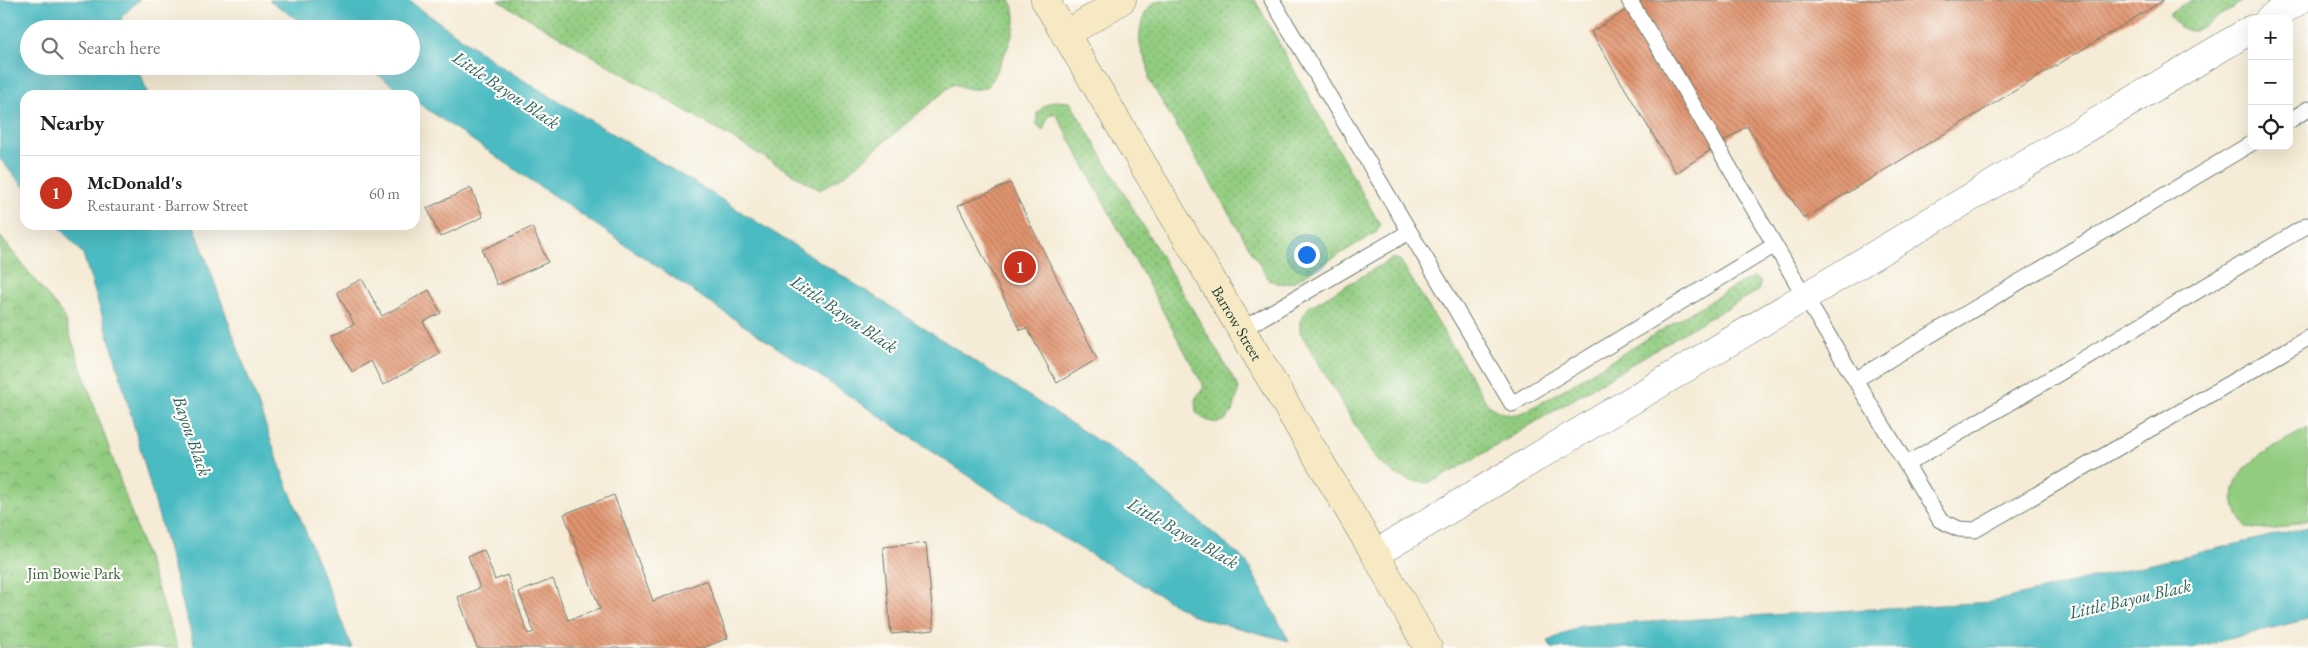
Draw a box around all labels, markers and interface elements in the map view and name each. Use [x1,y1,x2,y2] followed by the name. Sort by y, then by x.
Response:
[2248,15,2293,150] map controls
[2248,15,2293,60] button: +
[20,20,420,75] search box
[38,34,66,62] icon: search
[78,35,160,60] text: Search here
[447,45,564,135] water label: Little Bayou Black
[2248,60,2293,105] button: −
[2248,105,2293,150] button: locate
[40,109,104,136] text: Nearby
[87,170,182,195] text: McDonald's
[52,183,60,204] text: 1
[369,183,400,204] text: 60 m
[87,195,248,216] text: Restaurant · Barrow Street
[1294,242,1320,268] your location
[1004,248,1036,286] pin: 1
[785,269,902,359] water label: Little Bayou Black
[1207,282,1267,365] street label: Barrow Street
[167,392,217,479] water label: Bayou Black
[1122,491,1243,574] water label: Little Bayou Black
[25,563,121,584] park label: Jim Bowie Park
[2066,573,2193,625] water label: Little Bayou Black

